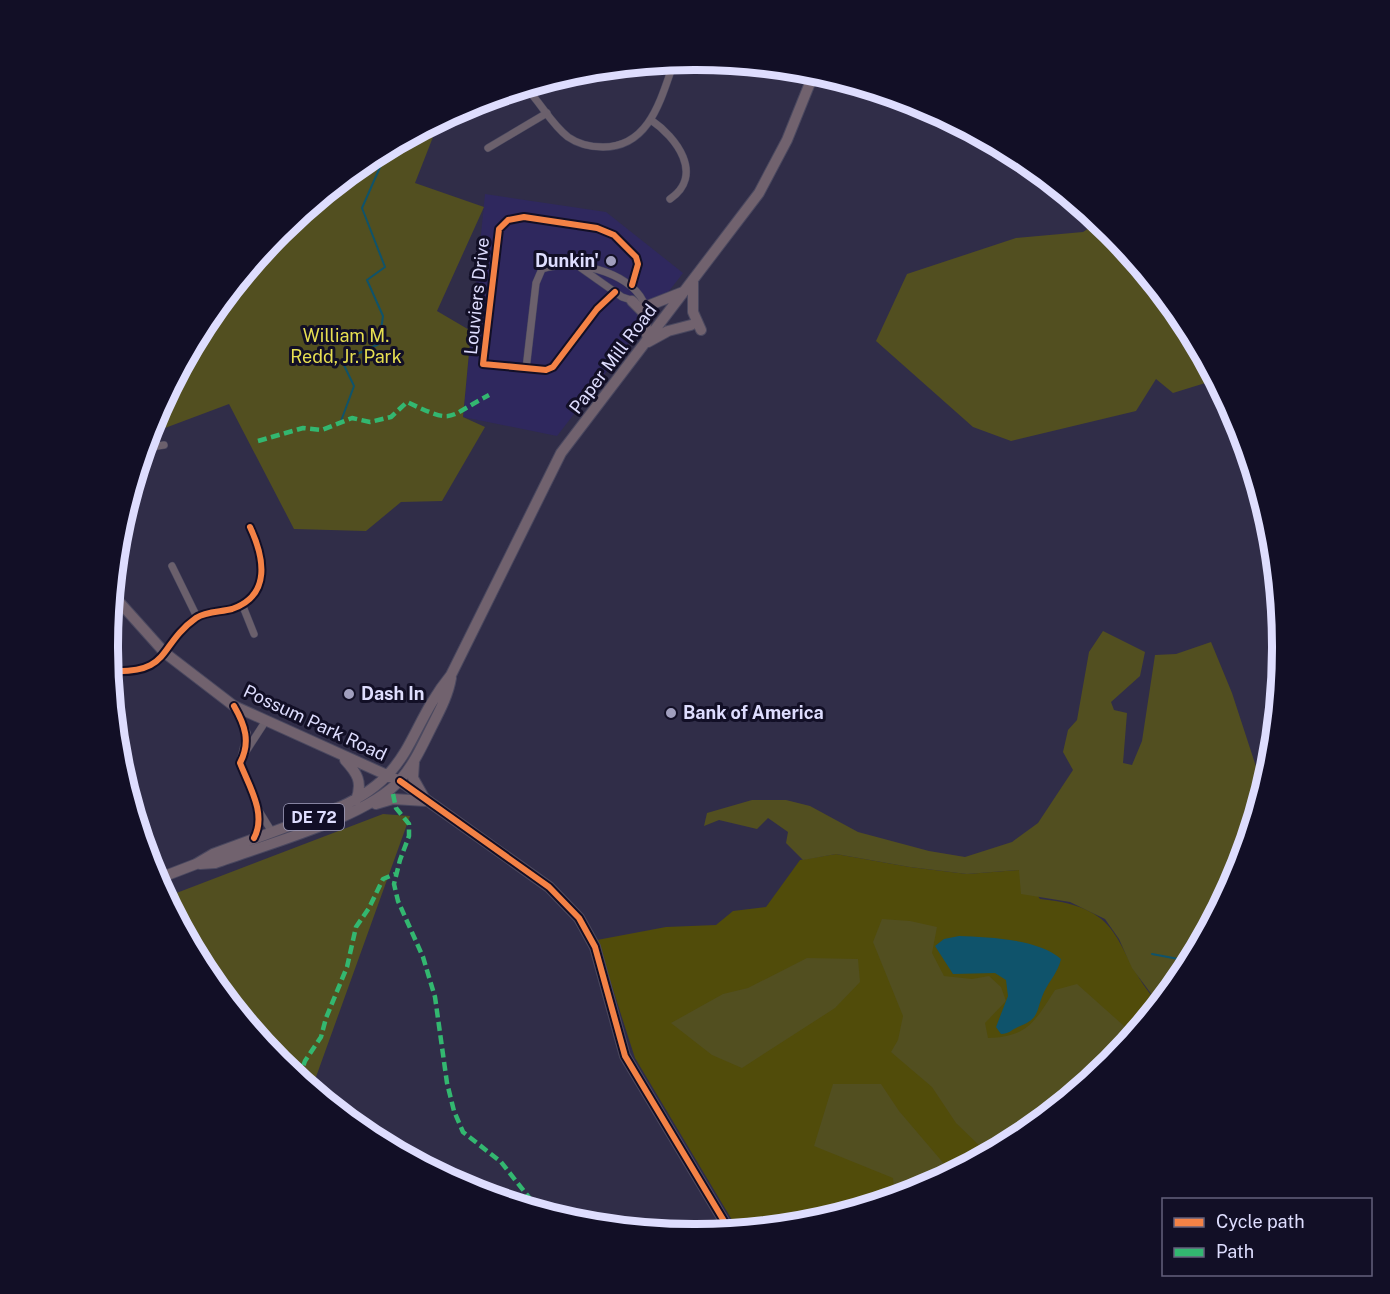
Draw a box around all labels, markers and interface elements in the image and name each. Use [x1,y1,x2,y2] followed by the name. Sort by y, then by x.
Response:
[460,236,493,356] street label: Louviers Drive
[535,250,599,271] place label: Dunkin'
[604,254,618,268] marker: Dunkin'
[565,300,661,418] street label: Paper Mill Road
[290,325,402,367] park label: William M. Redd, Jr. Park
[240,680,390,765] street label: Possum Park Road
[361,683,425,704] place label: Dash In
[342,687,356,701] marker: Dash In
[683,702,824,723] place label: Bank of America
[664,706,678,720] marker: Bank of America
[284,804,344,830] road number: DE 72
[1162,1198,1372,1276] legend
[1216,1211,1305,1232] text: Cycle path
[1216,1241,1254,1262] text: Path

